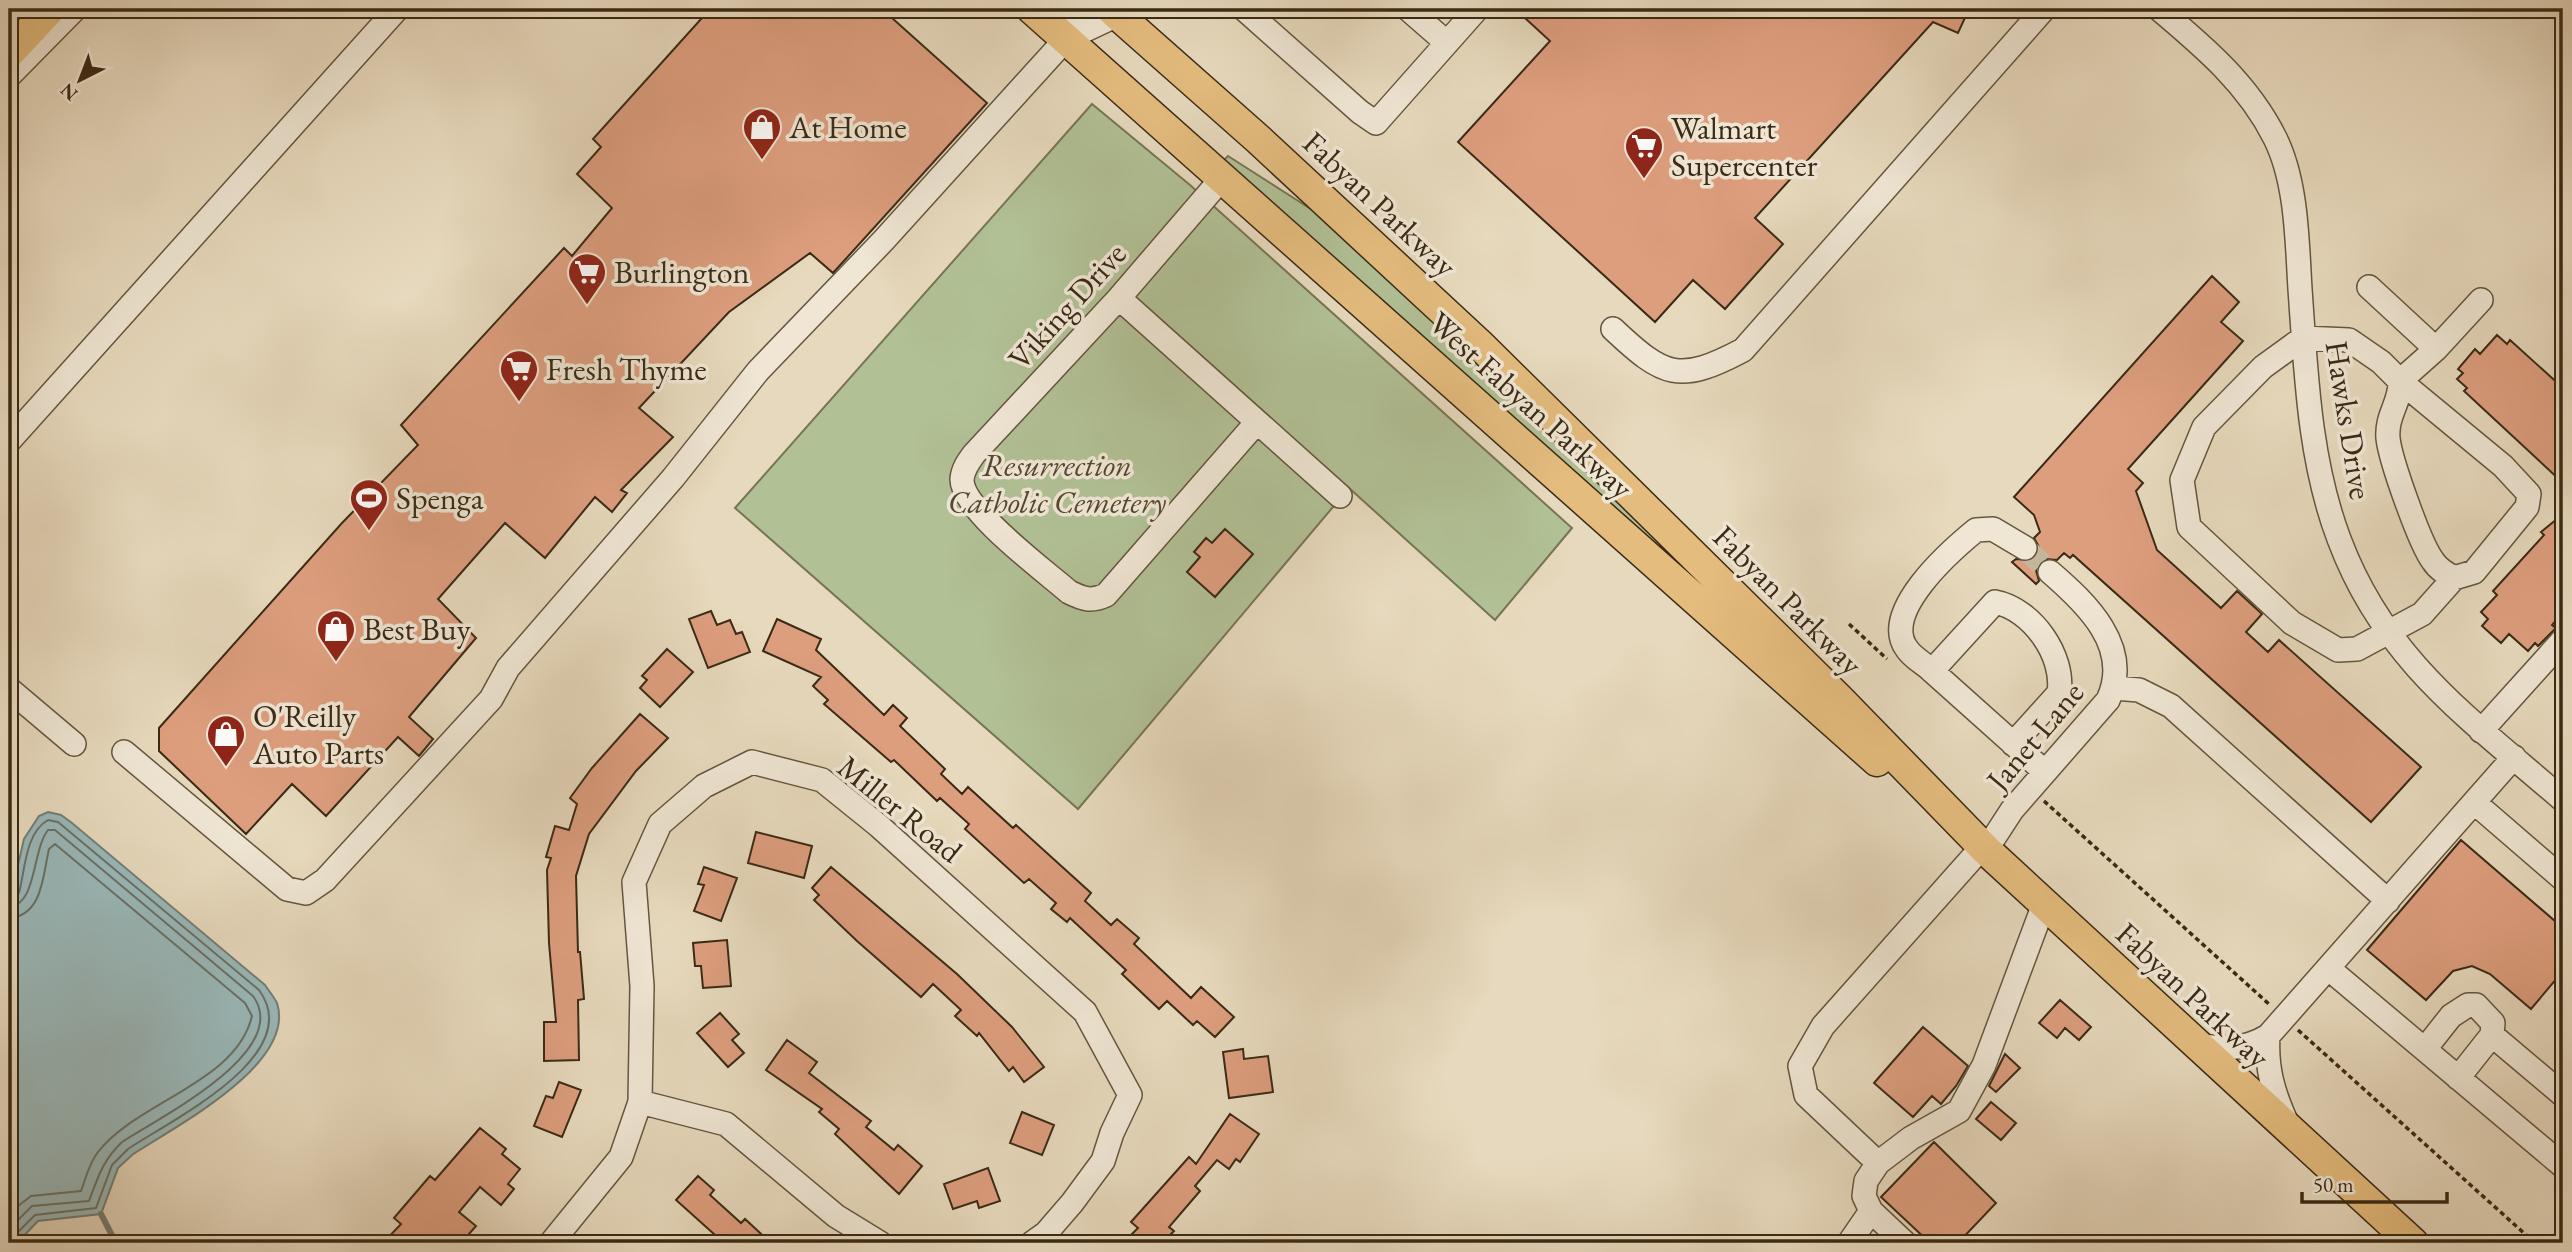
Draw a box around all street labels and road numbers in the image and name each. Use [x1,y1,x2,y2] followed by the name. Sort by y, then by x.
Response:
[1294,122,1467,287] street label: Fabyan Parkway
[999,234,1135,378] street label: Viking Drive
[1420,302,1643,509] street label: West Fabyan Parkway
[2316,338,2382,502] street label: Hawks Drive
[1704,516,1873,685] street label: Fabyan Parkway
[1975,673,2093,802] street label: Janet Lane
[829,746,972,873] street label: Miller Road
[2107,913,2280,1078] street label: Fabyan Parkway

